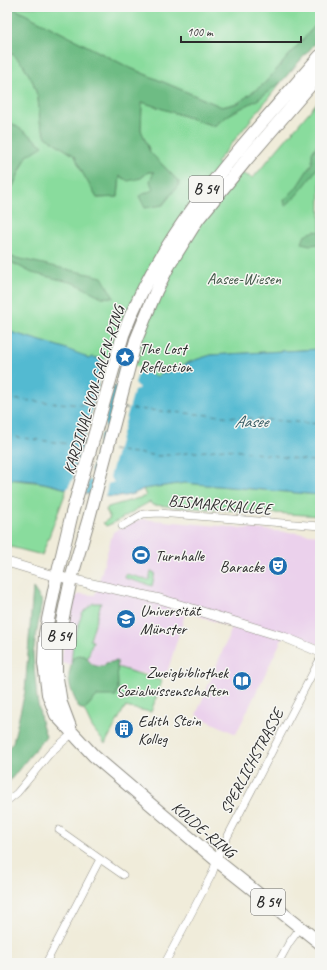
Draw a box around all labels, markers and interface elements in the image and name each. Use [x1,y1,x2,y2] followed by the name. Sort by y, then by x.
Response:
[181,18,301,44] scale bar
[187,24,214,40] text: 100 m
[189,176,223,202] road number: B 54
[207,269,282,289] park label: Aasee-Wiesen
[59,302,130,477] street label: KARDINAL-VON-GALEN-RING
[139,339,193,377] place label: The Lost Reflection
[114,346,136,368] place icon: The Lost Reflection
[235,411,270,432] water label: Aasee
[168,491,274,520] street label: BISMARCKALLEE
[130,544,152,566] sports icon: Turnhalle
[155,546,206,566] place label: Turnhalle
[267,555,289,577] theatre icon: Baracke
[220,557,266,577] place label: Baracke
[140,601,202,639] place label: Universität Münster
[115,608,137,630] school or university icon: Universität Münster
[42,623,76,649] road number: B 54
[116,663,229,701] place label: Zweigbibliothek Sozialwissenschaften
[231,670,253,692] library icon: Zweigbibliothek Sozialwissenschaften
[216,703,289,818] street label: SPERLICHSTRASSE
[138,711,202,749] place label: Edith Stein Kolleg
[113,718,135,740] building icon: Edith Stein Kolleg
[167,797,241,863] street label: KOLDE-RING
[251,889,285,915] road number: B 54

